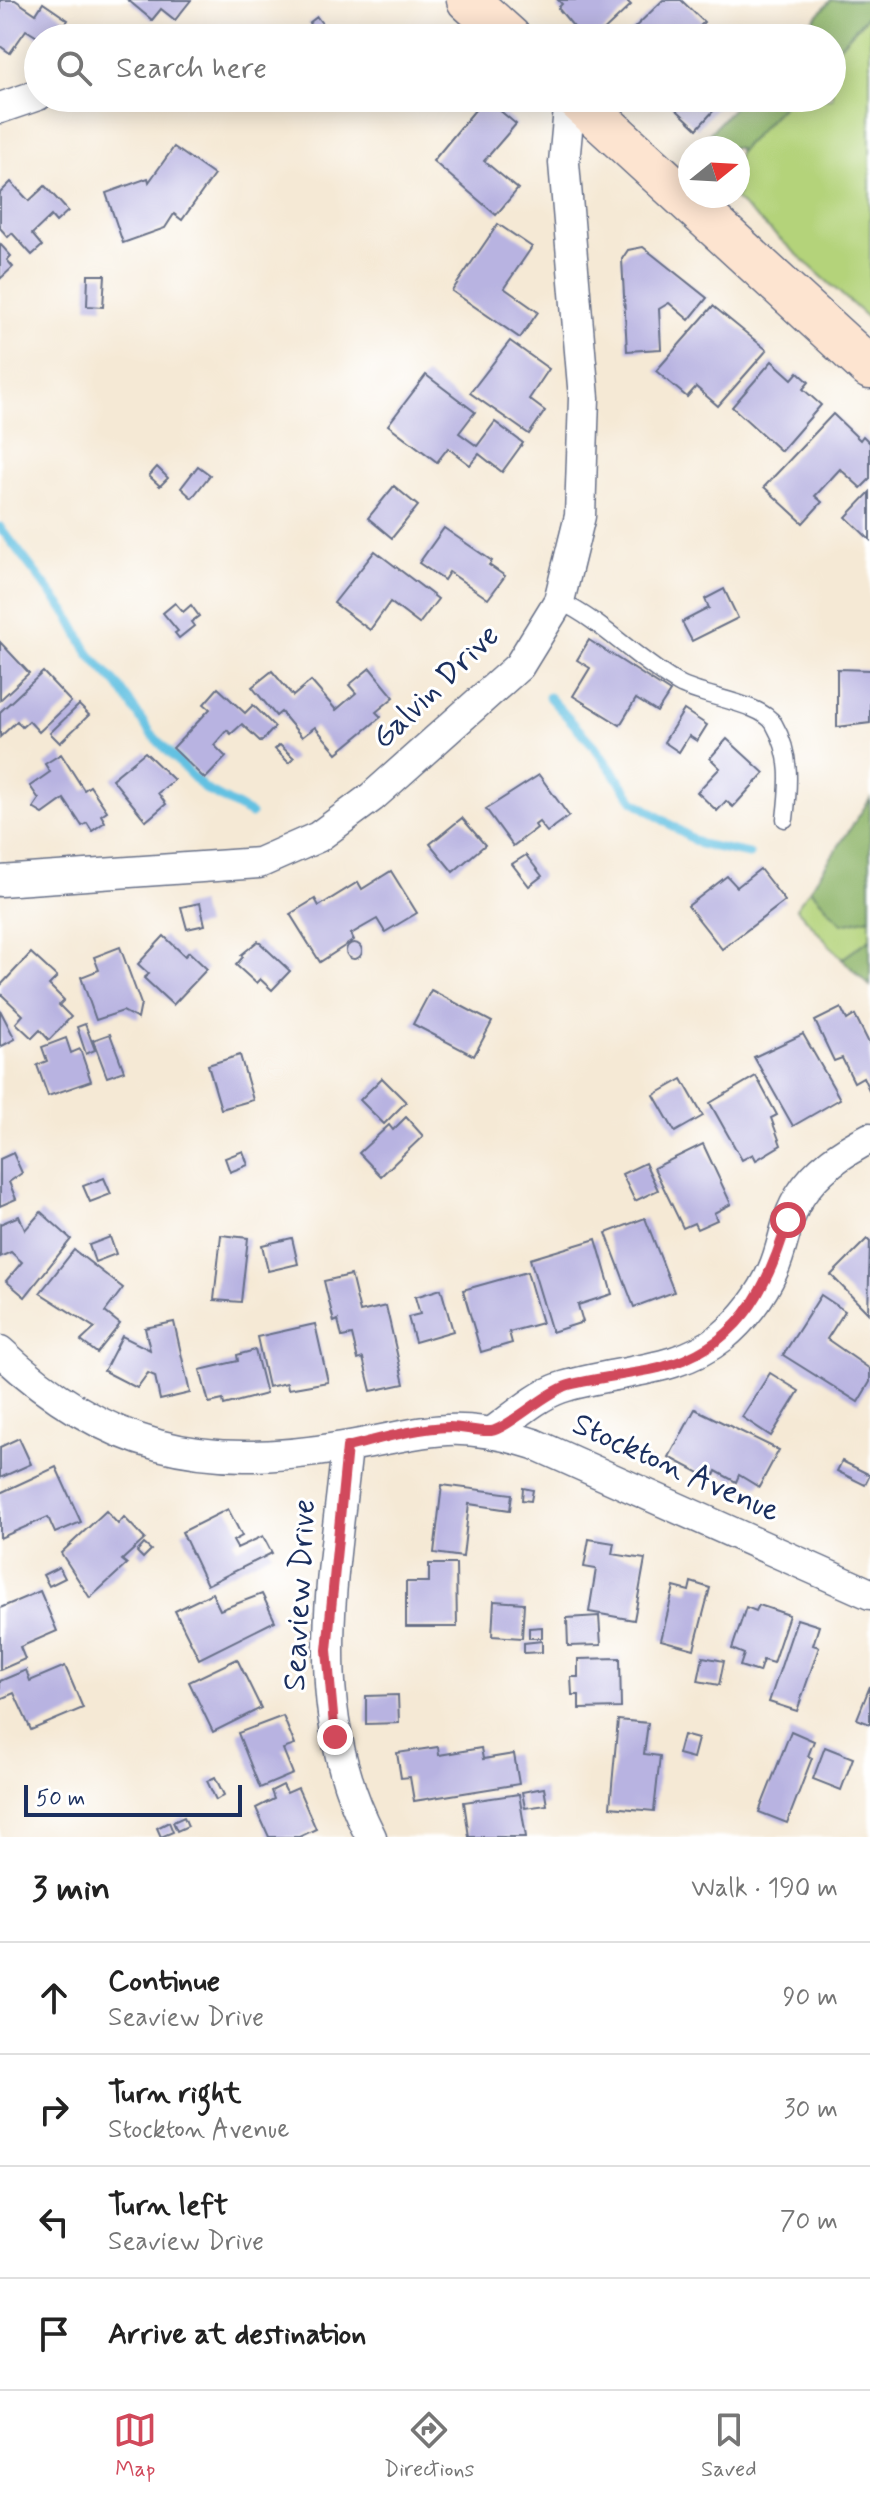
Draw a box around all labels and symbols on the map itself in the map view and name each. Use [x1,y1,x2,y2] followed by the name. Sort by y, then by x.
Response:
[678,136,750,208] north arrow
[363,615,509,759] street label: Galvin Drive
[770,1202,806,1238] route start
[565,1403,787,1533] street label: Stockton Avenue
[274,1498,326,1692] street label: Seaview Drive
[317,1719,353,1755] route end
[24,1781,242,1817] scale bar

